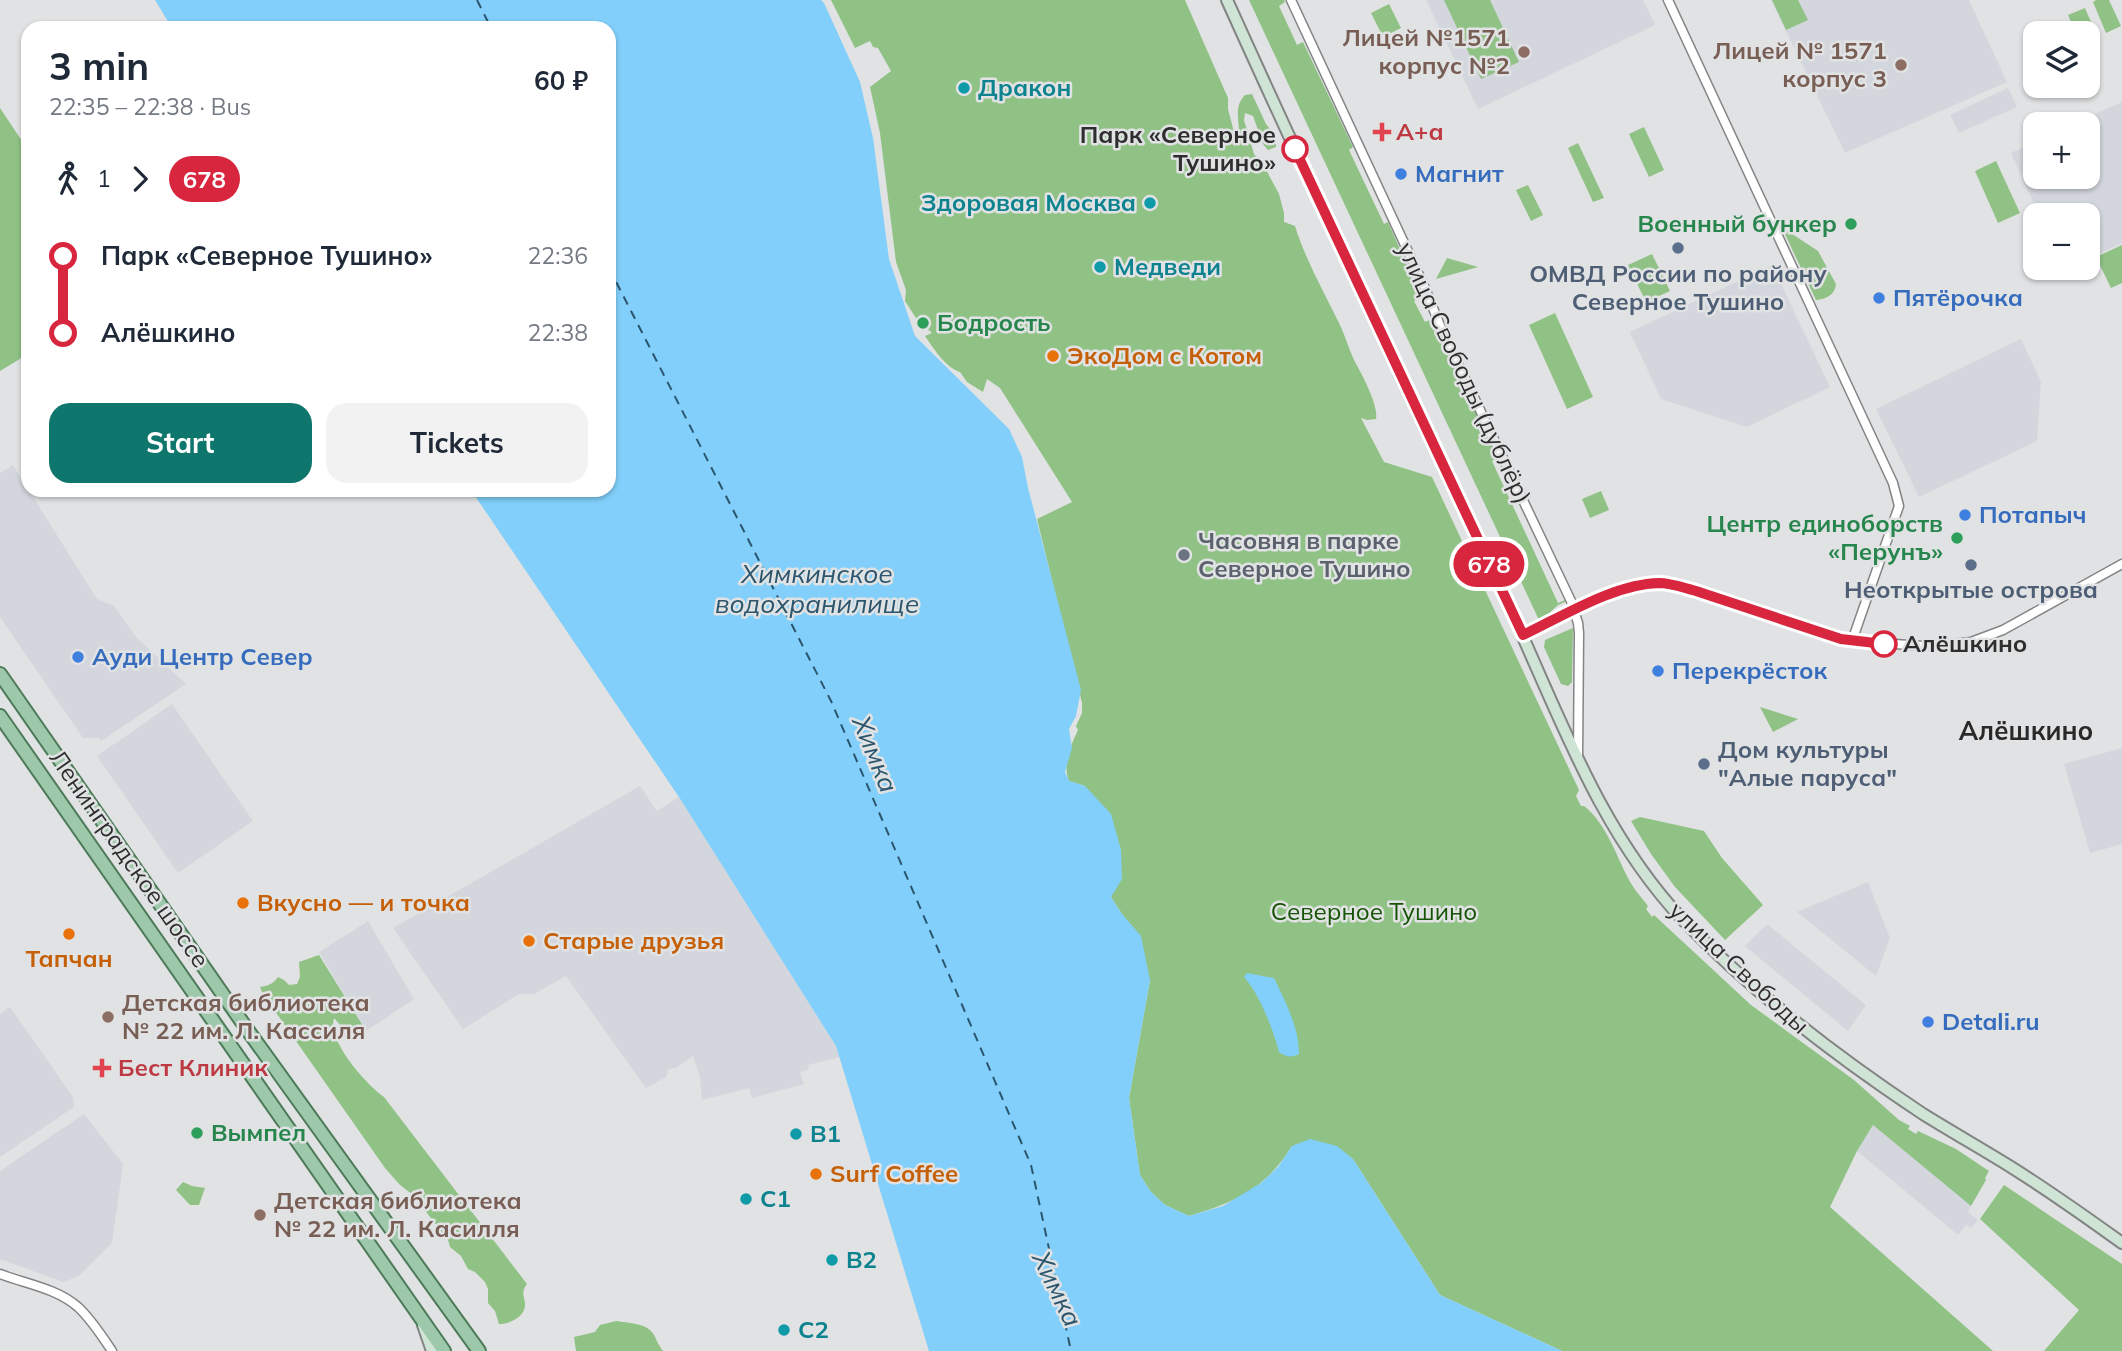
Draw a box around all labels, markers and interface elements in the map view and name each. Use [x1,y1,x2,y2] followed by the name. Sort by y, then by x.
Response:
[2023,21,2100,280] map controls
[2023,21,2100,98] button: layers
[1342,22,1510,80] place label: Лицей №1571 корпус №2
[1713,35,1887,93] place label: Лицей № 1571 корпус 3
[49,42,149,90] text: 3 min
[1516,44,1532,60] marker: Лицей №1571 корпус №2
[1893,57,1909,73] marker: Лицей № 1571 корпус 3
[534,64,588,97] text: 60 ₽
[978,72,1071,102] place label: Дракон
[956,80,972,96] marker: Дракон
[49,92,251,121] text: 22:35 – 22:38 · Bus
[2023,112,2100,189] button: +
[1396,116,1444,146] place label: А+а
[1080,119,1276,177] place label: Парк «Северное Тушино»
[1374,124,1390,140] marker: А+а
[1282,136,1308,162] marker: Парк «Северное Тушино»
[1415,158,1504,188] place label: Магнит
[49,160,87,198] icon: walk
[121,160,159,198] icon: forward
[97,164,111,193] text: 1
[183,164,226,194] text: 678
[1393,166,1409,182] marker: Магнит
[921,187,1136,217] place label: Здоровая Москва
[1142,195,1158,211] marker: Здоровая Москва
[2023,203,2100,280] button: −
[1638,208,1837,238] place label: Военный бункер
[1843,216,1859,232] marker: Военный бункер
[1391,237,1539,508] street label: улица Свободы (дублёр)
[101,239,433,272] text: Парк «Северное Тушино»
[1670,240,1686,256] marker: ОМВД России по району Северное Тушино
[528,241,588,270] text: 22:36
[1114,251,1221,281] place label: Медведи
[1529,258,1827,316] place label: ОМВД России по району Северное Тушино
[1092,259,1108,275] marker: Медведи
[1893,282,2023,312] place label: Пятёрочка
[1871,290,1887,306] marker: Пятёрочка
[937,307,1051,337] place label: Бодрость
[915,315,931,331] marker: Бодрость
[101,316,236,349] text: Алёшкино
[528,318,588,347] text: 22:38
[1067,340,1262,370] place label: ЭкоДом с Котом
[1045,348,1061,364] marker: ЭкоДом с Котом
[49,403,312,483] button: Start
[326,403,588,483] button: Tickets
[1979,499,2087,529] place label: Потапыч
[1957,507,1973,523] marker: Потапыч
[1706,508,1943,566] place label: Центр единоборств «Перунъ»
[1198,525,1411,583] place label: Часовня в парке Северное Тушино
[1949,530,1965,546] marker: Центр единоборств «Перунъ»
[1449,541,1529,587] line badge: 678
[1176,547,1192,563] marker: Часовня в парке Северное Тушино
[1467,549,1511,579] text: 678
[715,557,919,620] water label: Химкинское водохранилище
[1963,557,1979,573] marker: Неоткрытые острова
[1844,574,2098,604] place label: Неоткрытые острова
[1903,628,2027,658] place label: Алёшкино
[1871,631,1897,657] marker: Алёшкино
[92,641,313,671] place label: Ауди Центр Север
[70,649,86,665] marker: Ауди Центр Север
[1672,655,1828,685] place label: Перекрёсток
[1650,663,1666,679] marker: Перекрёсток
[845,710,906,797] water label: Химка
[1959,714,2093,747] district label: Алёшкино
[1718,734,1897,792] place label: Дом культуры "Алые паруса"
[43,744,216,973] street label: Ленинградское шоссе
[1696,756,1712,772] marker: Дом культуры "Алые паруса"
[257,887,470,917] place label: Вкусно — и точка
[235,895,251,911] marker: Вкусно — и точка
[1664,895,1816,1040] street label: улица Свободы
[1271,896,1477,926] park label: Северное Тушино
[543,925,724,955] place label: Старые друзья
[61,926,77,942] marker: Тапчан
[521,933,537,949] marker: Старые друзья
[25,943,113,973] place label: Тапчан
[122,987,370,1045] place label: Детская библиотека № 22 им. Л. Кассиля
[1942,1006,2040,1036] place label: Detali.ru
[100,1009,116,1025] marker: Детская библиотека № 22 им. Л. Кассиля
[1920,1014,1936,1030] marker: Detali.ru
[118,1052,268,1082] place label: Бест Клиник
[92,1058,112,1078] marker: Бест Клиник
[211,1117,306,1147] place label: Вымпел
[810,1118,841,1148] place label: B1
[189,1125,205,1141] marker: Вымпел
[788,1126,804,1142] marker: B1
[830,1158,958,1188] place label: Surf Coffee
[808,1166,824,1182] marker: Surf Coffee
[760,1183,791,1213] place label: C1
[274,1185,522,1243] place label: Детская библиотека № 22 им. Л. Касилля
[738,1191,754,1207] marker: C1
[252,1207,268,1223] marker: Детская библиотека № 22 им. Л. Касилля
[846,1244,877,1274] place label: B2
[1025,1245,1090,1332] water label: Химка
[824,1252,840,1268] marker: B2
[798,1314,829,1344] place label: C2
[776,1322,792,1338] marker: C2

